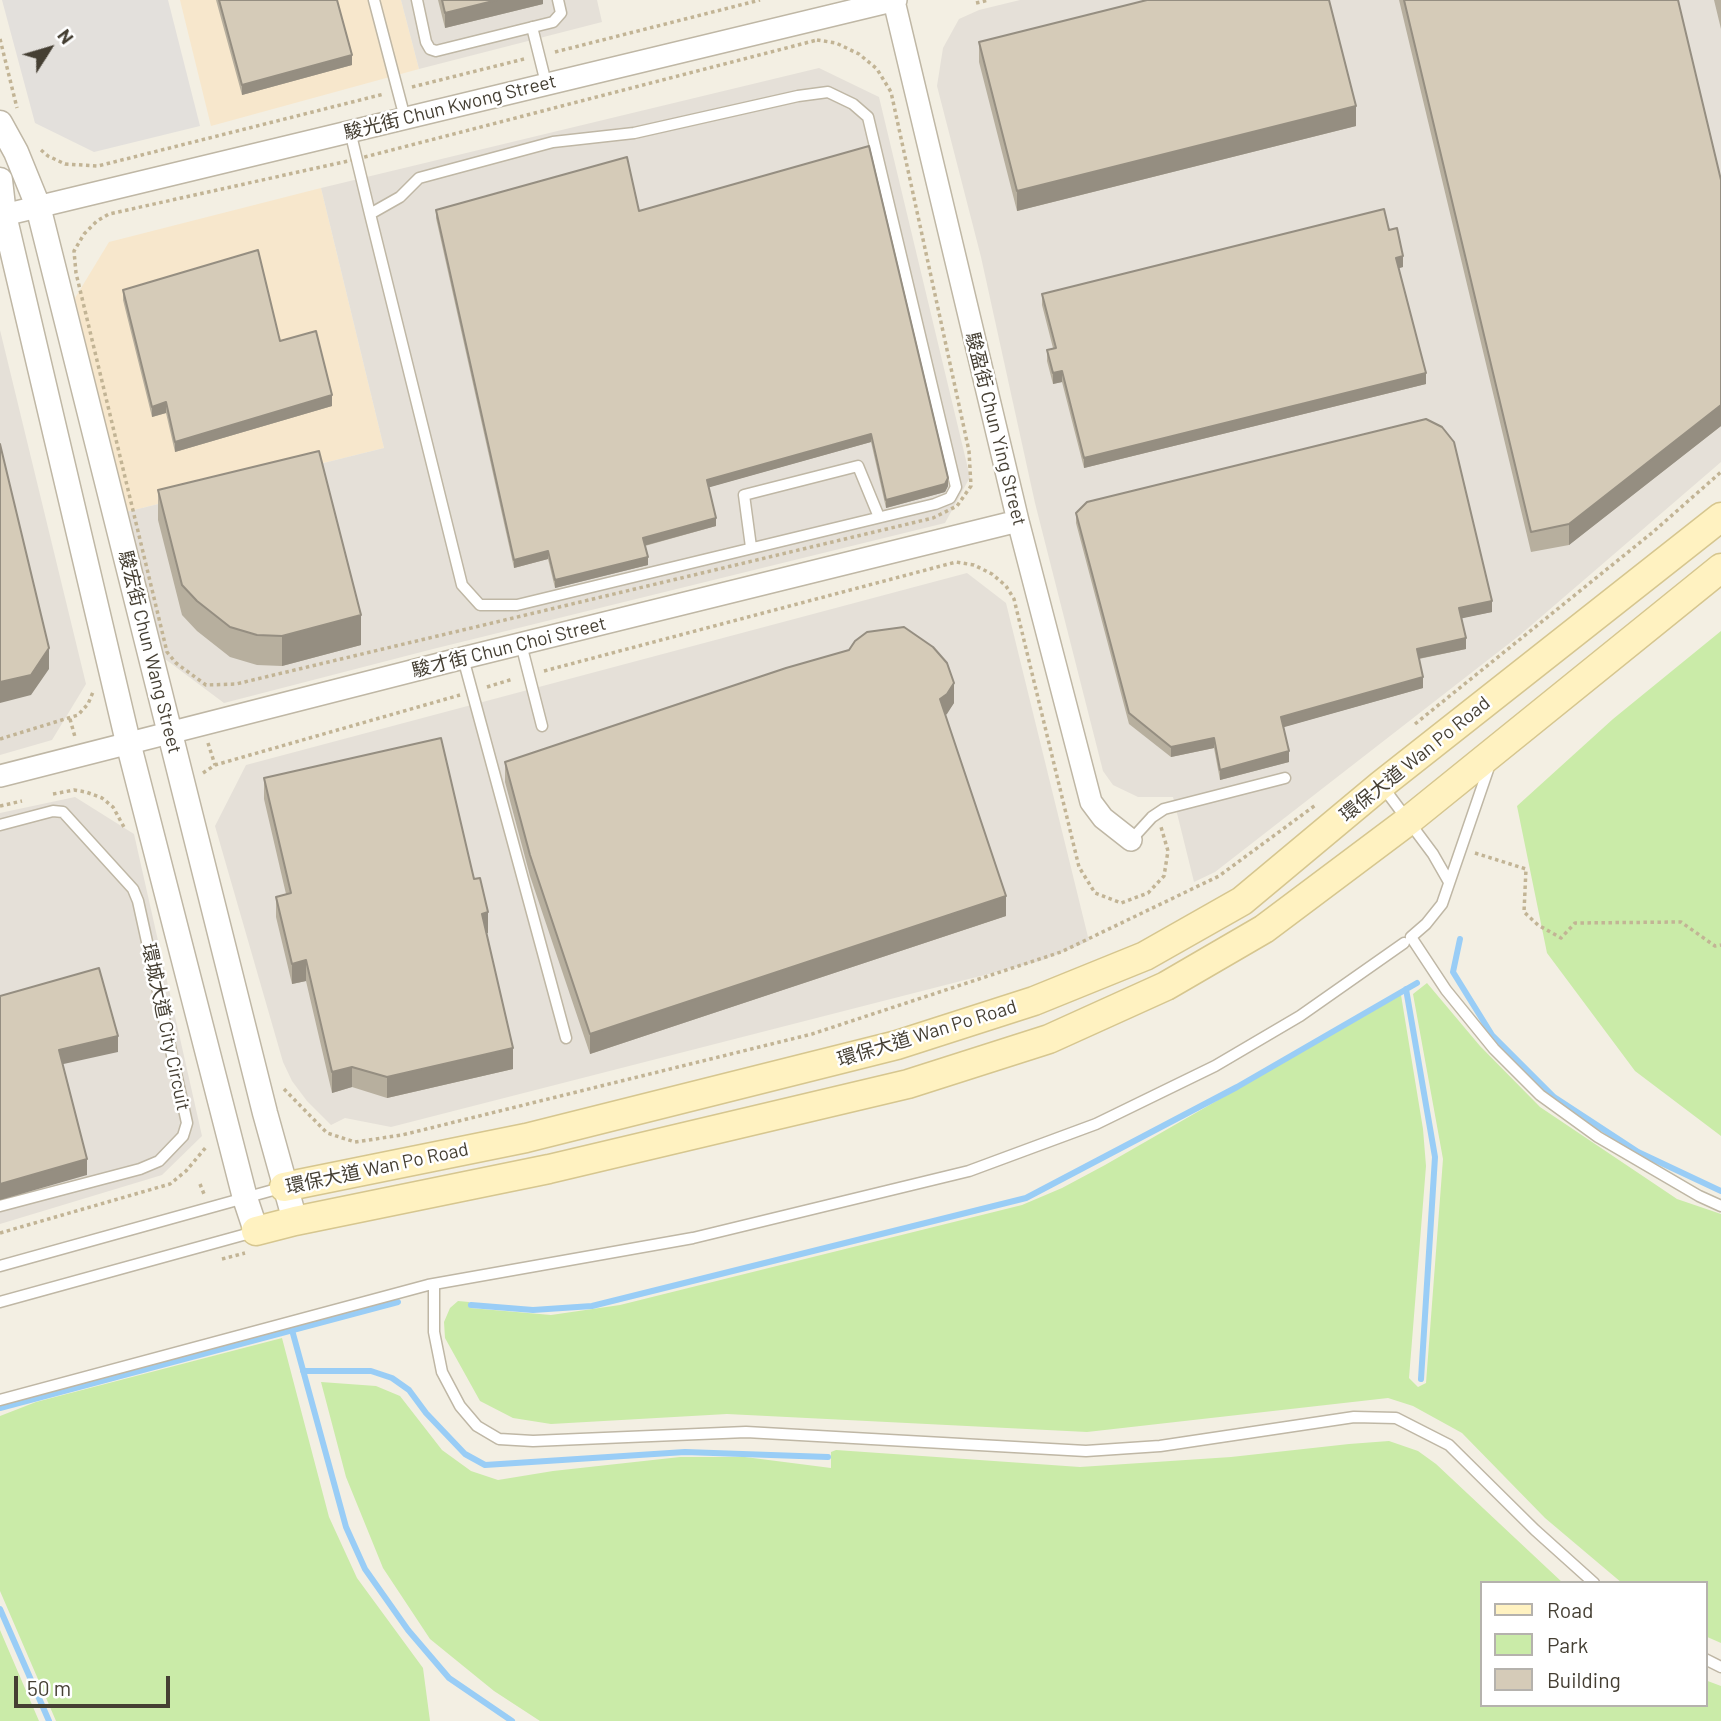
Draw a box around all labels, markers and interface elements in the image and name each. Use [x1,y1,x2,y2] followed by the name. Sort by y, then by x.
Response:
[14,14,84,84] north arrow
[53,24,79,48] text: N
[342,70,558,144] street label: 駿光街 Chun Kwong Street
[961,330,1031,528] street label: 駿盈街 Chun Ying Street
[114,548,186,756] street label: 駿宏街 Chun Wang Street
[410,612,608,682] street label: 駿才街 Chun Choi Street
[1335,691,1495,827] street label: 環保大道 Wan Po Road
[137,941,195,1113] street label: 環城大道 City Circuit
[835,995,1019,1071] street label: 環保大道 Wan Po Road
[283,1137,471,1199] street label: 環保大道 Wan Po Road
[1480,1581,1707,1707] legend
[1547,1597,1593,1622] text: Road
[1547,1632,1588,1657] text: Park
[18,1662,173,1706] scale bar
[1547,1667,1621,1692] text: Building
[27,1675,71,1700] text: 50 m

